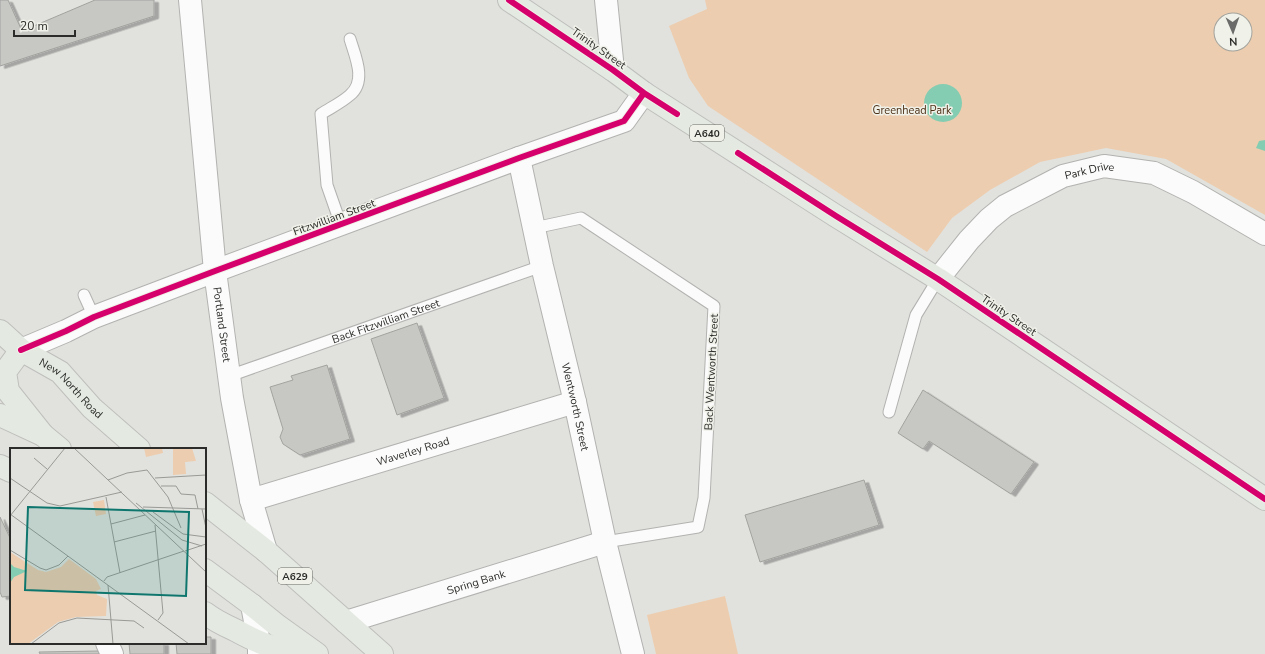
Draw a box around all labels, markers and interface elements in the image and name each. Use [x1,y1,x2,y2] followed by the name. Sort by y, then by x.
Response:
[14,12,75,38] scale bar
[1213,12,1253,52] north arrow
[20,18,48,34] text: 20 m
[568,24,629,73] street label: Trinity Street
[1229,34,1238,49] text: N
[873,103,952,118] park label: Greenhead Park
[690,125,724,141] road number: A640
[1063,159,1116,183] street label: Park Drive
[291,196,377,239] street label: Fitzwilliam Street
[209,286,234,363] street label: Portland Street
[978,291,1039,339] street label: Trinity Street
[330,296,442,347] street label: Back Fitzwilliam Street
[701,313,722,431] street label: Back Wentworth Street
[36,355,106,422] street label: New North Road
[558,361,592,452] street label: Wentworth Street
[374,433,451,470] street label: Waverley Road
[10,448,206,644] inset map
[445,566,508,598] street label: Spring Bank
[278,568,312,584] road number: A629

